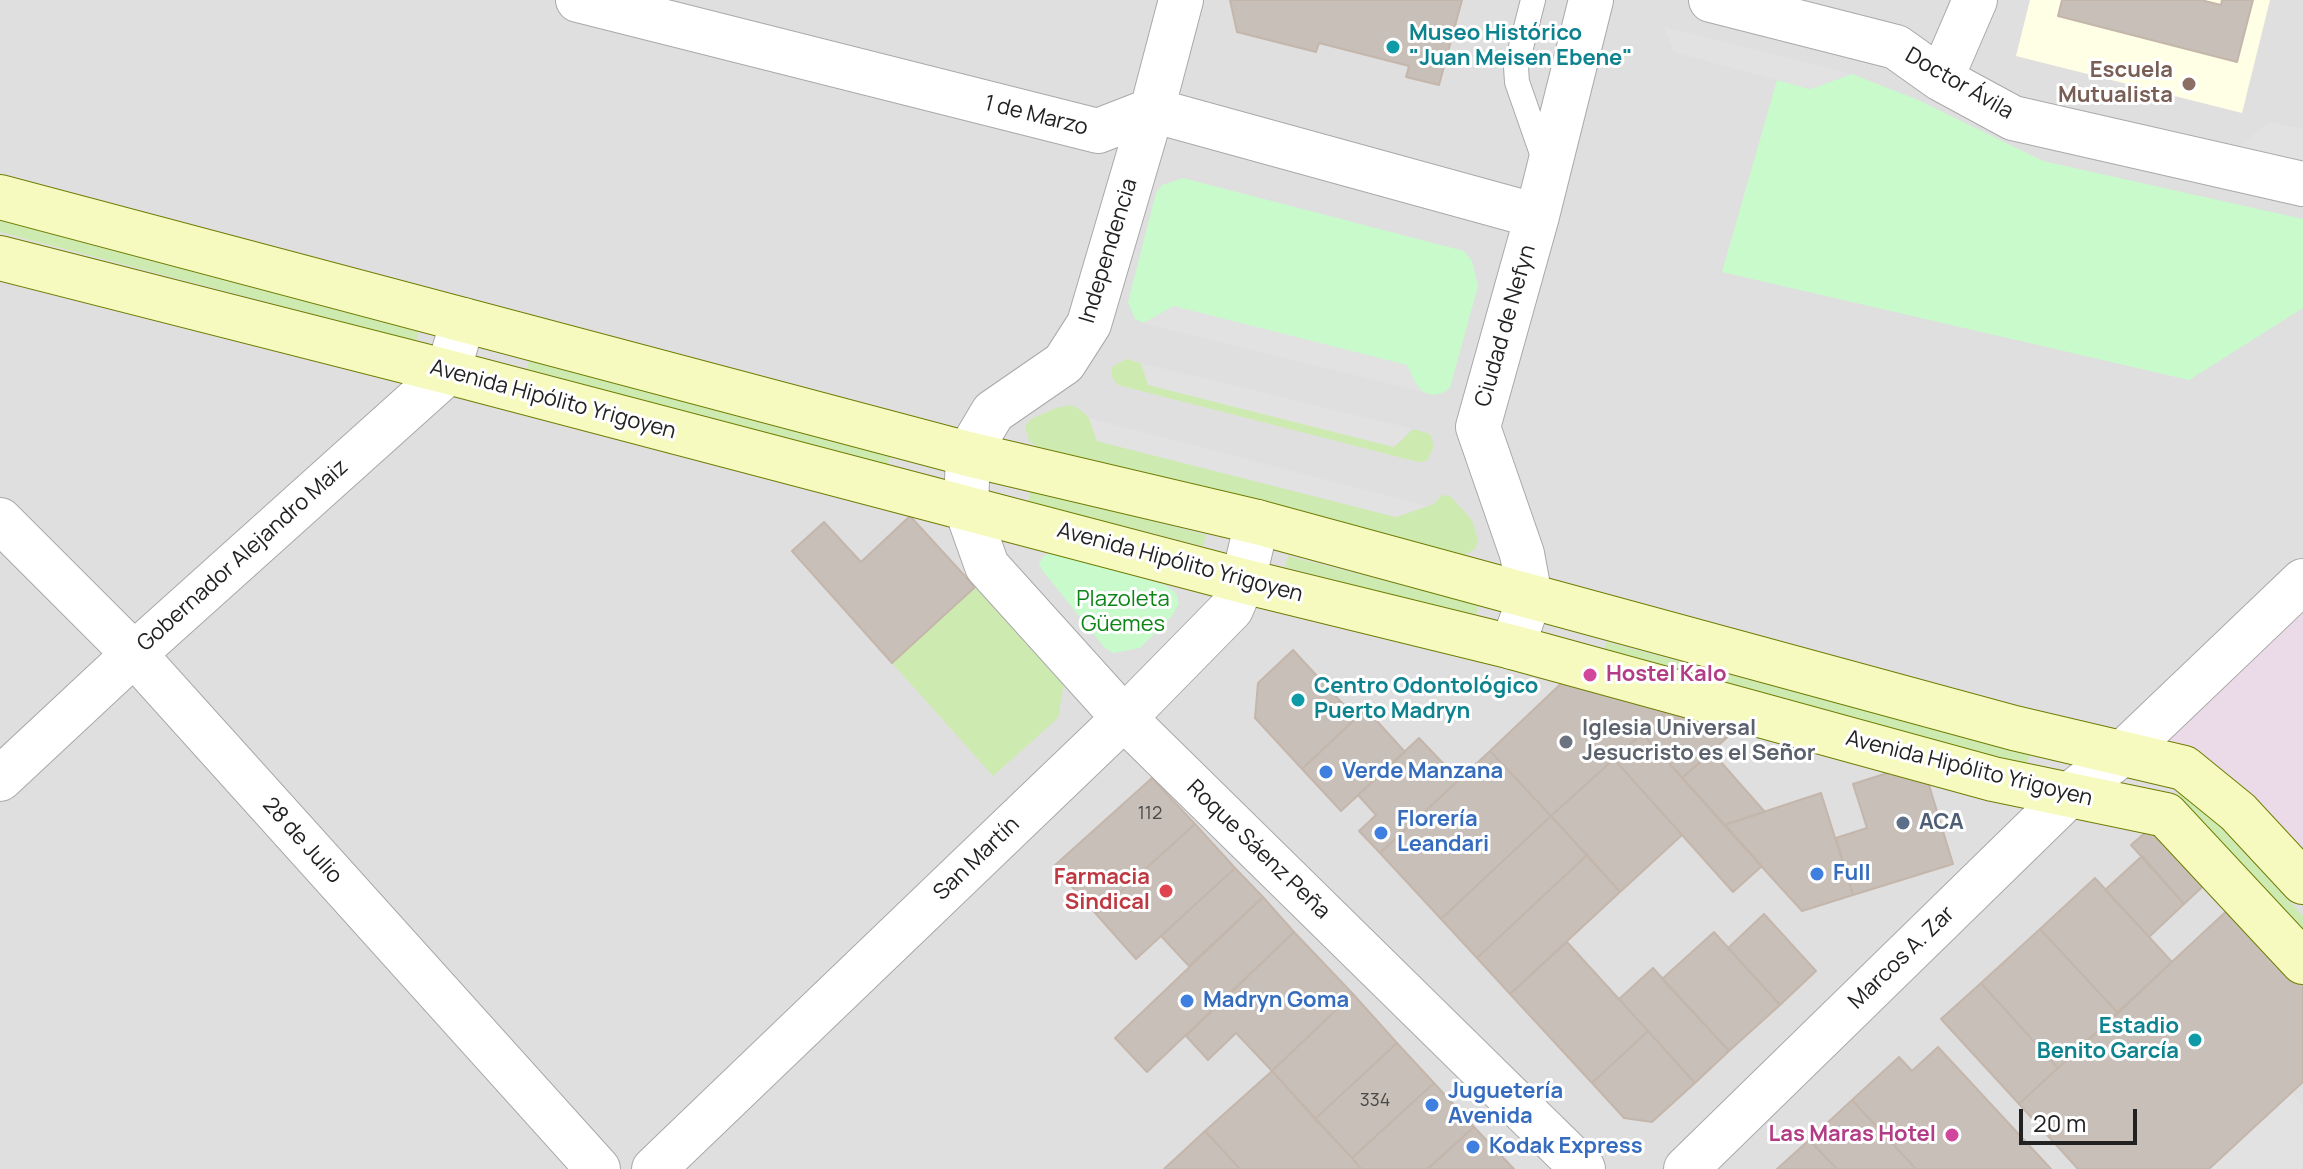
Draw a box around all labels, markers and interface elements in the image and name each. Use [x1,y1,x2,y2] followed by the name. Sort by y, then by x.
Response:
[1409,21,1633,72] place label: Museo Histórico "Juan Meisen Ebene"
[1384,38,1402,56] marker: Museo Histórico "Juan Meisen Ebene"
[1900,42,2018,126] street label: Doctor Ávila
[2058,58,2173,110] place label: Escuela Mutualista
[2180,75,2198,93] marker: Escuela Mutualista
[982,90,1090,142] street label: 1 de Marzo
[1074,175,1144,327] street label: Independencia
[1470,242,1542,410] street label: Ciudad de Nefyn
[427,354,679,446] street label: Avenida Hipólito Yrigoyen
[132,454,354,658] street label: Gobernador Alejandro Maiz
[1054,517,1306,609] street label: Avenida Hipólito Yrigoyen
[1076,587,1170,638] park label: Plazoleta Güemes
[1606,662,1727,688] place label: Hostel Kalo
[1581,666,1599,684] marker: Hostel Kalo
[1314,674,1538,726] place label: Centro Odontológico Puerto Madryn
[1289,691,1307,709] marker: Centro Odontológico Puerto Madryn
[1582,716,1816,768] place label: Iglesia Universal Jesucristo es el Señor
[1843,726,2095,812] street label: Avenida Hipólito Yrigoyen
[1557,733,1575,751] marker: Iglesia Universal Jesucristo es el Señor
[1342,759,1503,785] place label: Verde Manzana
[1317,763,1335,781] marker: Verde Manzana
[1181,775,1335,925] street label: Roque Sáenz Peña
[257,793,347,889] street label: 28 de Julio
[1138,803,1162,825] house number: 112
[1397,807,1489,858] place label: Florería Leandari
[1919,810,1964,836] place label: ACA
[929,812,1025,906] street label: San Martín
[1894,814,1912,832] marker: ACA
[1372,824,1390,842] marker: Florería Leandari
[1833,861,1871,887] place label: Full
[1054,865,1150,916] place label: Farmacia Sindical
[1808,865,1826,883] marker: Full
[1157,882,1175,900] marker: Farmacia Sindical
[1844,901,1960,1015] street label: Marcos A. Zar
[1203,988,1349,1014] place label: Madryn Goma
[1178,992,1196,1010] marker: Madryn Goma
[2037,1014,2179,1066] place label: Estadio Benito García
[2186,1031,2204,1049] marker: Estadio Benito García
[1448,1079,1563,1130] place label: Juguetería Avenida
[1360,1090,1390,1112] house number: 334
[2023,1093,2141,1143] scale bar
[1423,1096,1441,1114] marker: Juguetería Avenida
[2033,1106,2086,1139] text: 20 m
[1769,1122,1936,1148] place label: Las Maras Hotel
[1943,1126,1961,1144] marker: Las Maras Hotel
[1489,1134,1643,1160] place label: Kodak Express
[1464,1138,1482,1156] marker: Kodak Express

